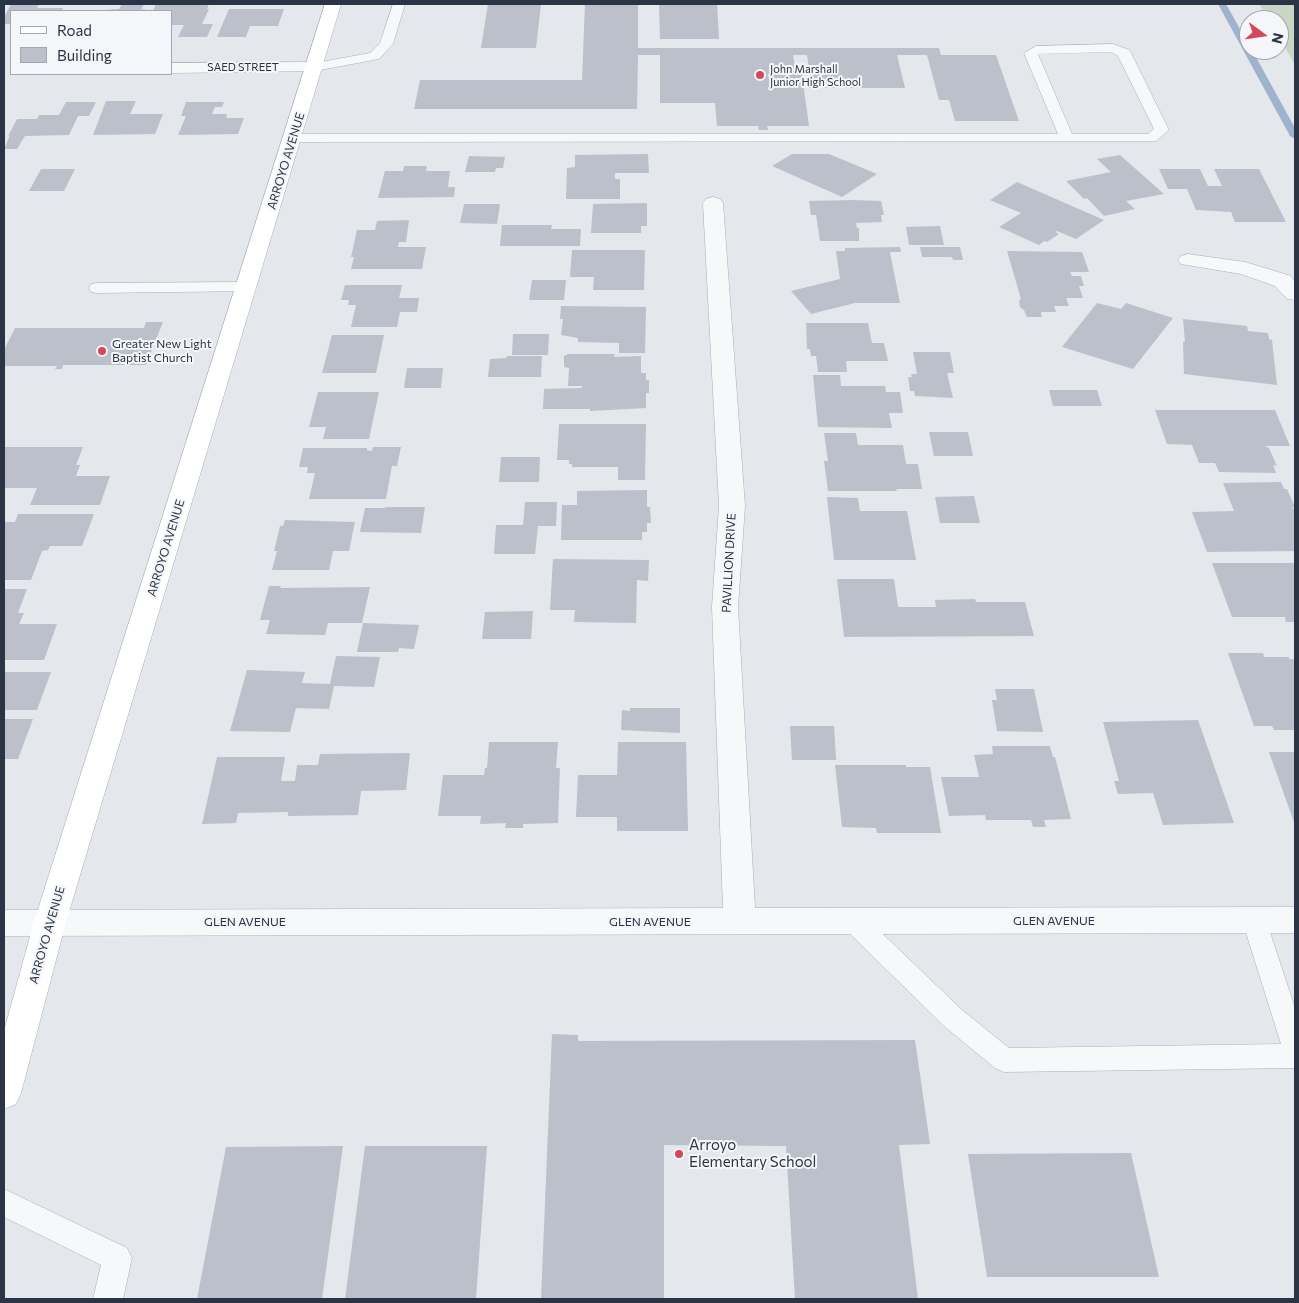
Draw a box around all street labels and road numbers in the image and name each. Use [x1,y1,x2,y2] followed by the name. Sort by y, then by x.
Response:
[207,60,279,74] street label: SAED STREET
[264,111,308,211] street label: ARROYO AVENUE
[144,498,188,598] street label: ARROYO AVENUE
[719,513,739,613] street label: PAVILLION DRIVE
[26,885,68,985] street label: ARROYO AVENUE
[1013,914,1095,928] street label: GLEN AVENUE
[204,915,286,929] street label: GLEN AVENUE
[609,915,691,929] street label: GLEN AVENUE

